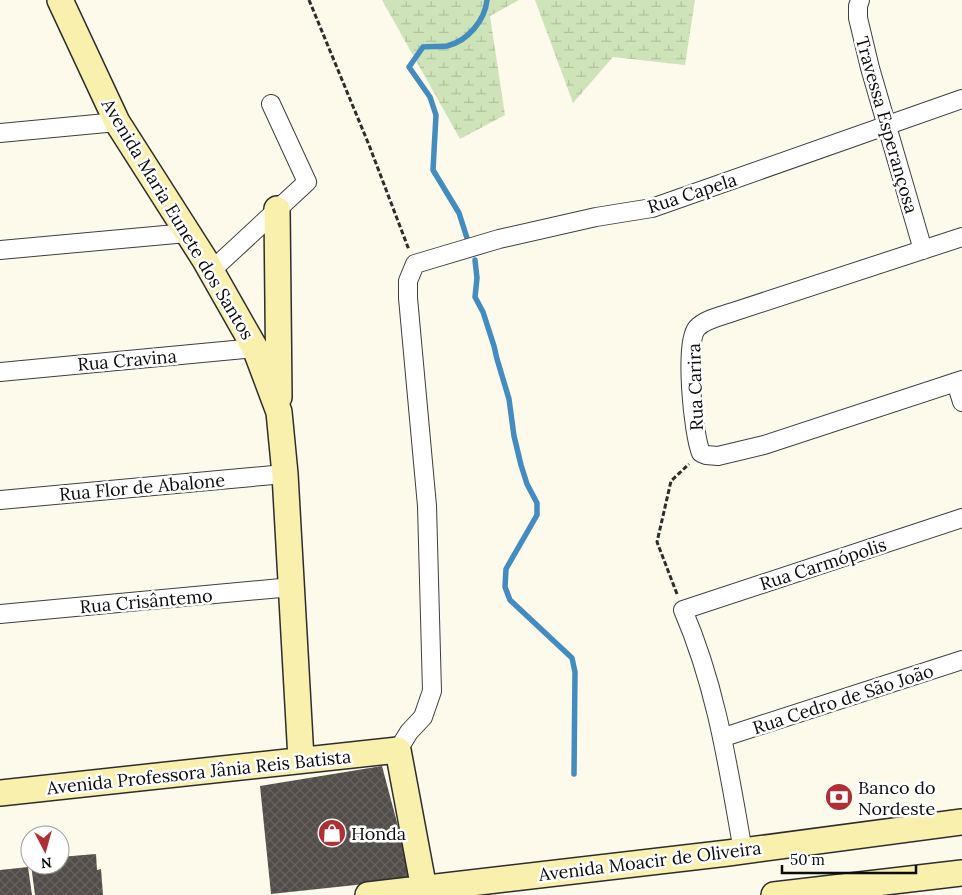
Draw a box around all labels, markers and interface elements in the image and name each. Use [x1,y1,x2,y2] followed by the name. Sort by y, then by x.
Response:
[851,34,923,216] street label: Travessa Esperançosa
[96,93,259,344] street label: Avenida Maria Eunete dos Santos
[644,168,740,218] street label: Rua Capela
[682,343,708,431] street label: Rua Carira
[76,344,178,376] street label: Rua Cravina
[58,468,226,506] street label: Rua Flor de Abalone
[757,533,889,595] street label: Rua Carmópolis
[79,584,213,618] street label: Rua Crisântemo
[750,659,936,739] street label: Rua Cedro de São João
[45,745,352,800] street label: Avenida Professora Jânia Reis Batista
[858,776,936,820] place label: Banco do Nordeste
[824,782,854,812] bank icon: Banco do Nordeste
[317,818,347,848] shop icon: Honda
[351,822,406,845] place label: Honda
[20,825,70,875] north arrow
[536,836,763,886] street label: Avenida Moacir de Oliveira
[782,842,916,874] scale bar
[790,850,825,869] text: 50 m
[40,853,53,872] text: N

